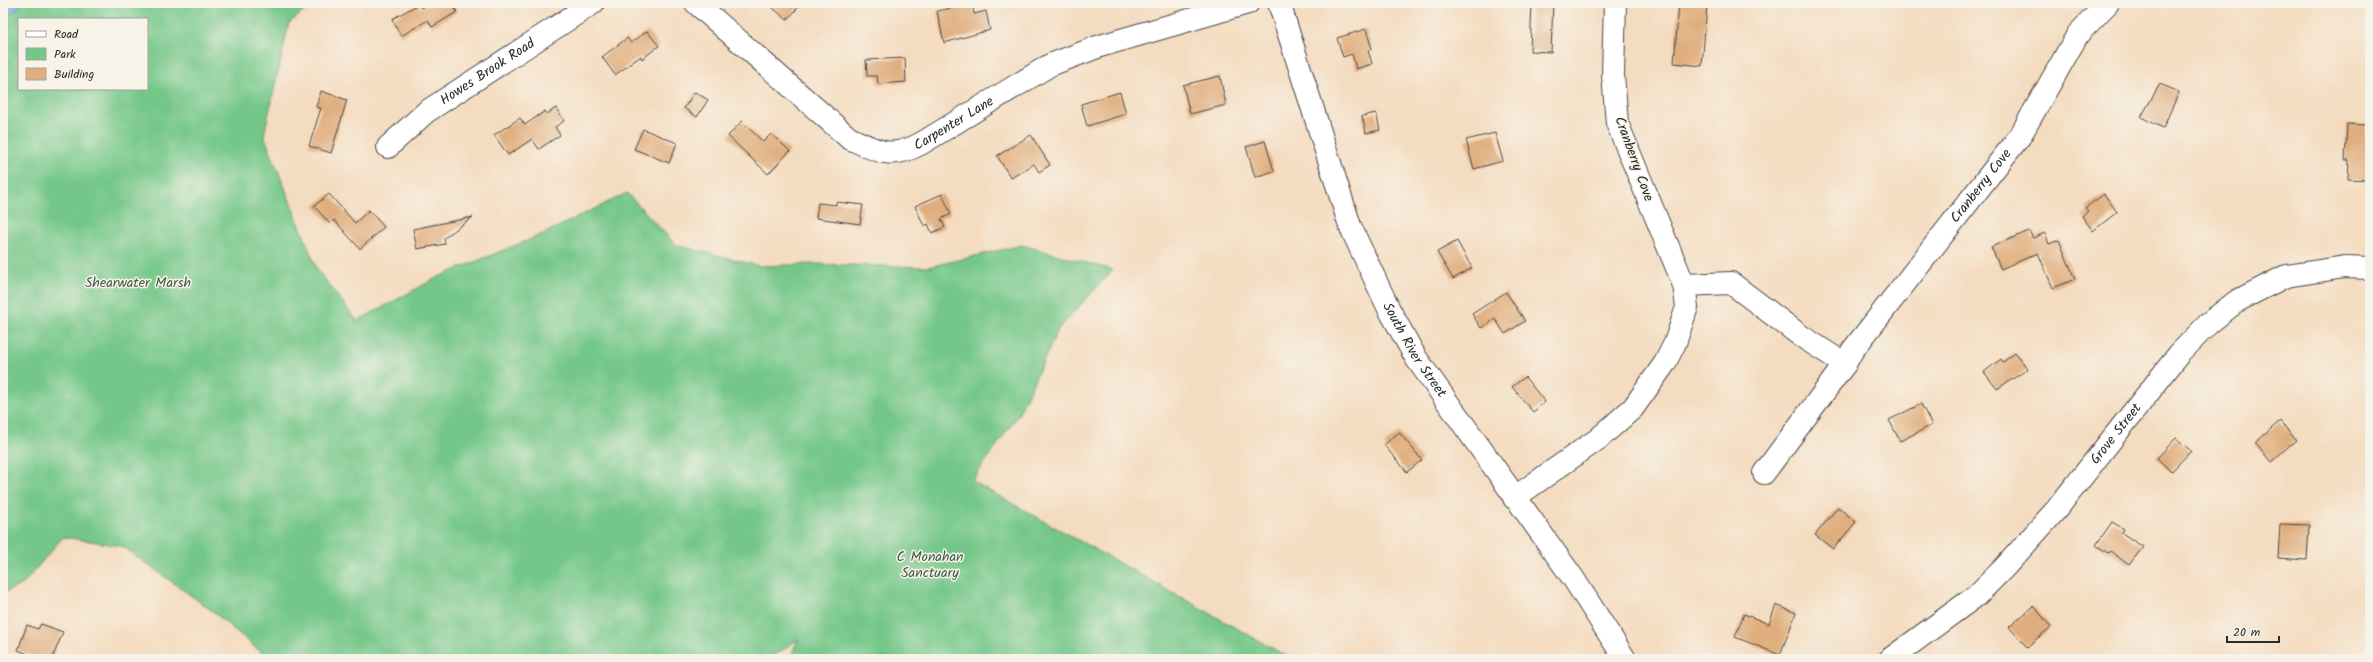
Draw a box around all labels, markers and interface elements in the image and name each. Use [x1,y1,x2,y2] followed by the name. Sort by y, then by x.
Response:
[18,18,148,90] legend
[54,25,79,44] text: Road
[435,32,540,111] street label: Howes Brook Road
[54,45,76,64] text: Park
[54,65,94,84] text: Building
[910,90,999,156] street label: Carpenter Lane
[1608,113,1660,205] street label: Cranberry Cove
[1945,144,2018,228] street label: Cranberry Cove
[85,272,191,294] park label: Shearwater Marsh
[1376,299,1452,403] street label: South River Street
[2085,398,2148,469] street label: Grove Street
[897,546,963,584] park label: C Monahan Sanctuary
[2227,618,2279,644] scale bar
[2233,623,2261,642] text: 20 m

